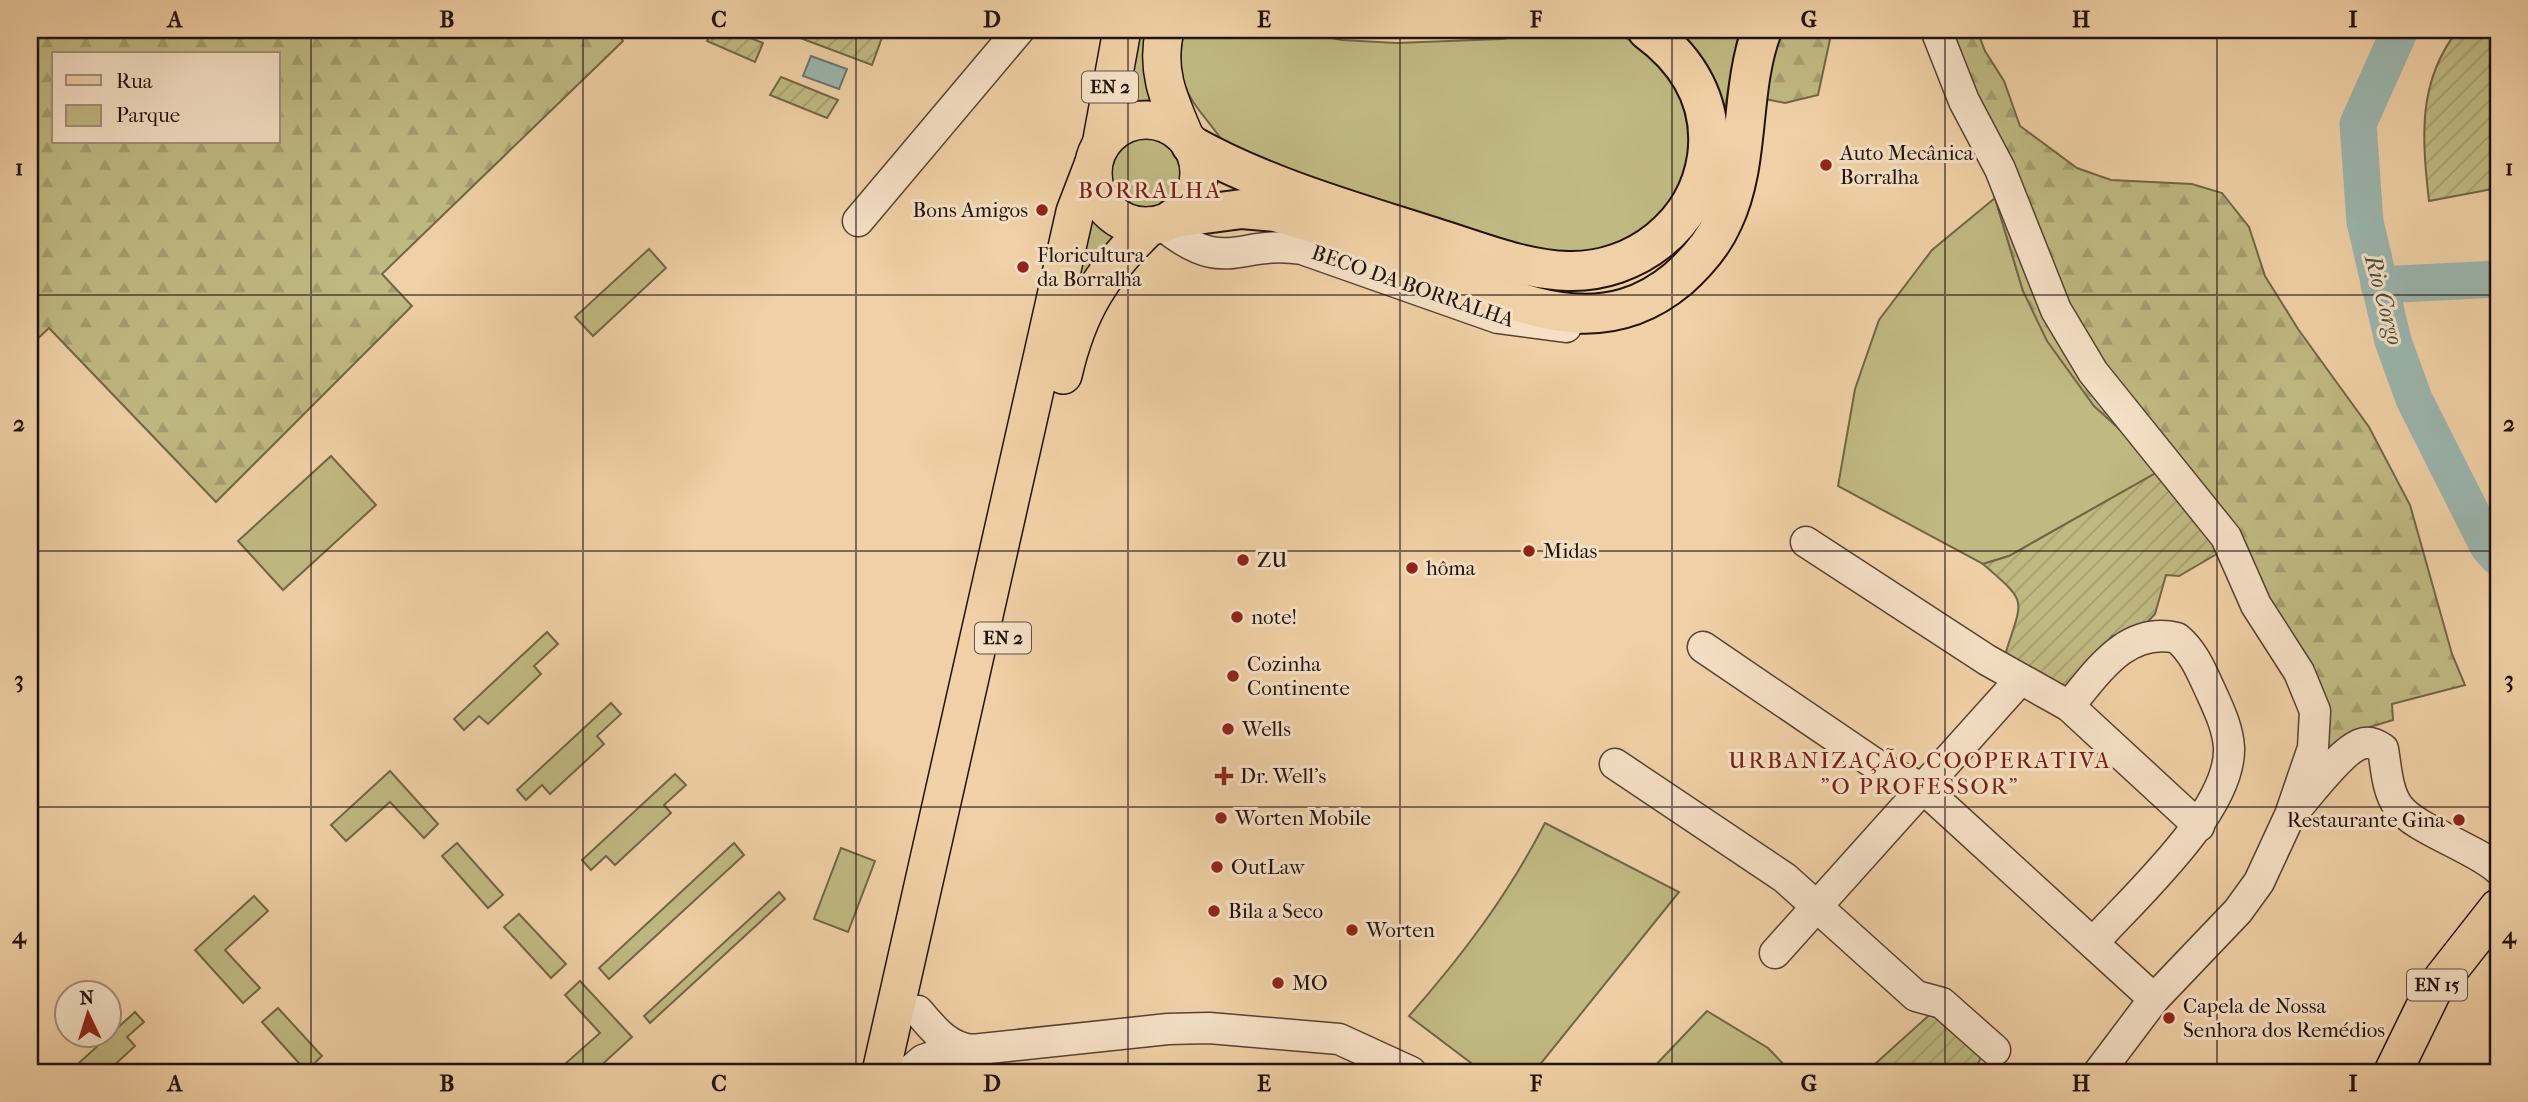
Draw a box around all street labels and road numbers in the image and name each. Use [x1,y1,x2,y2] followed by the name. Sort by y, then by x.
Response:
[1082,72,1138,102] road number: EN 2
[1309,240,1518,332] street label: BECO DA BORRALHA
[975,622,1031,653] road number: EN 2
[2407,970,2467,1001] road number: EN 15

